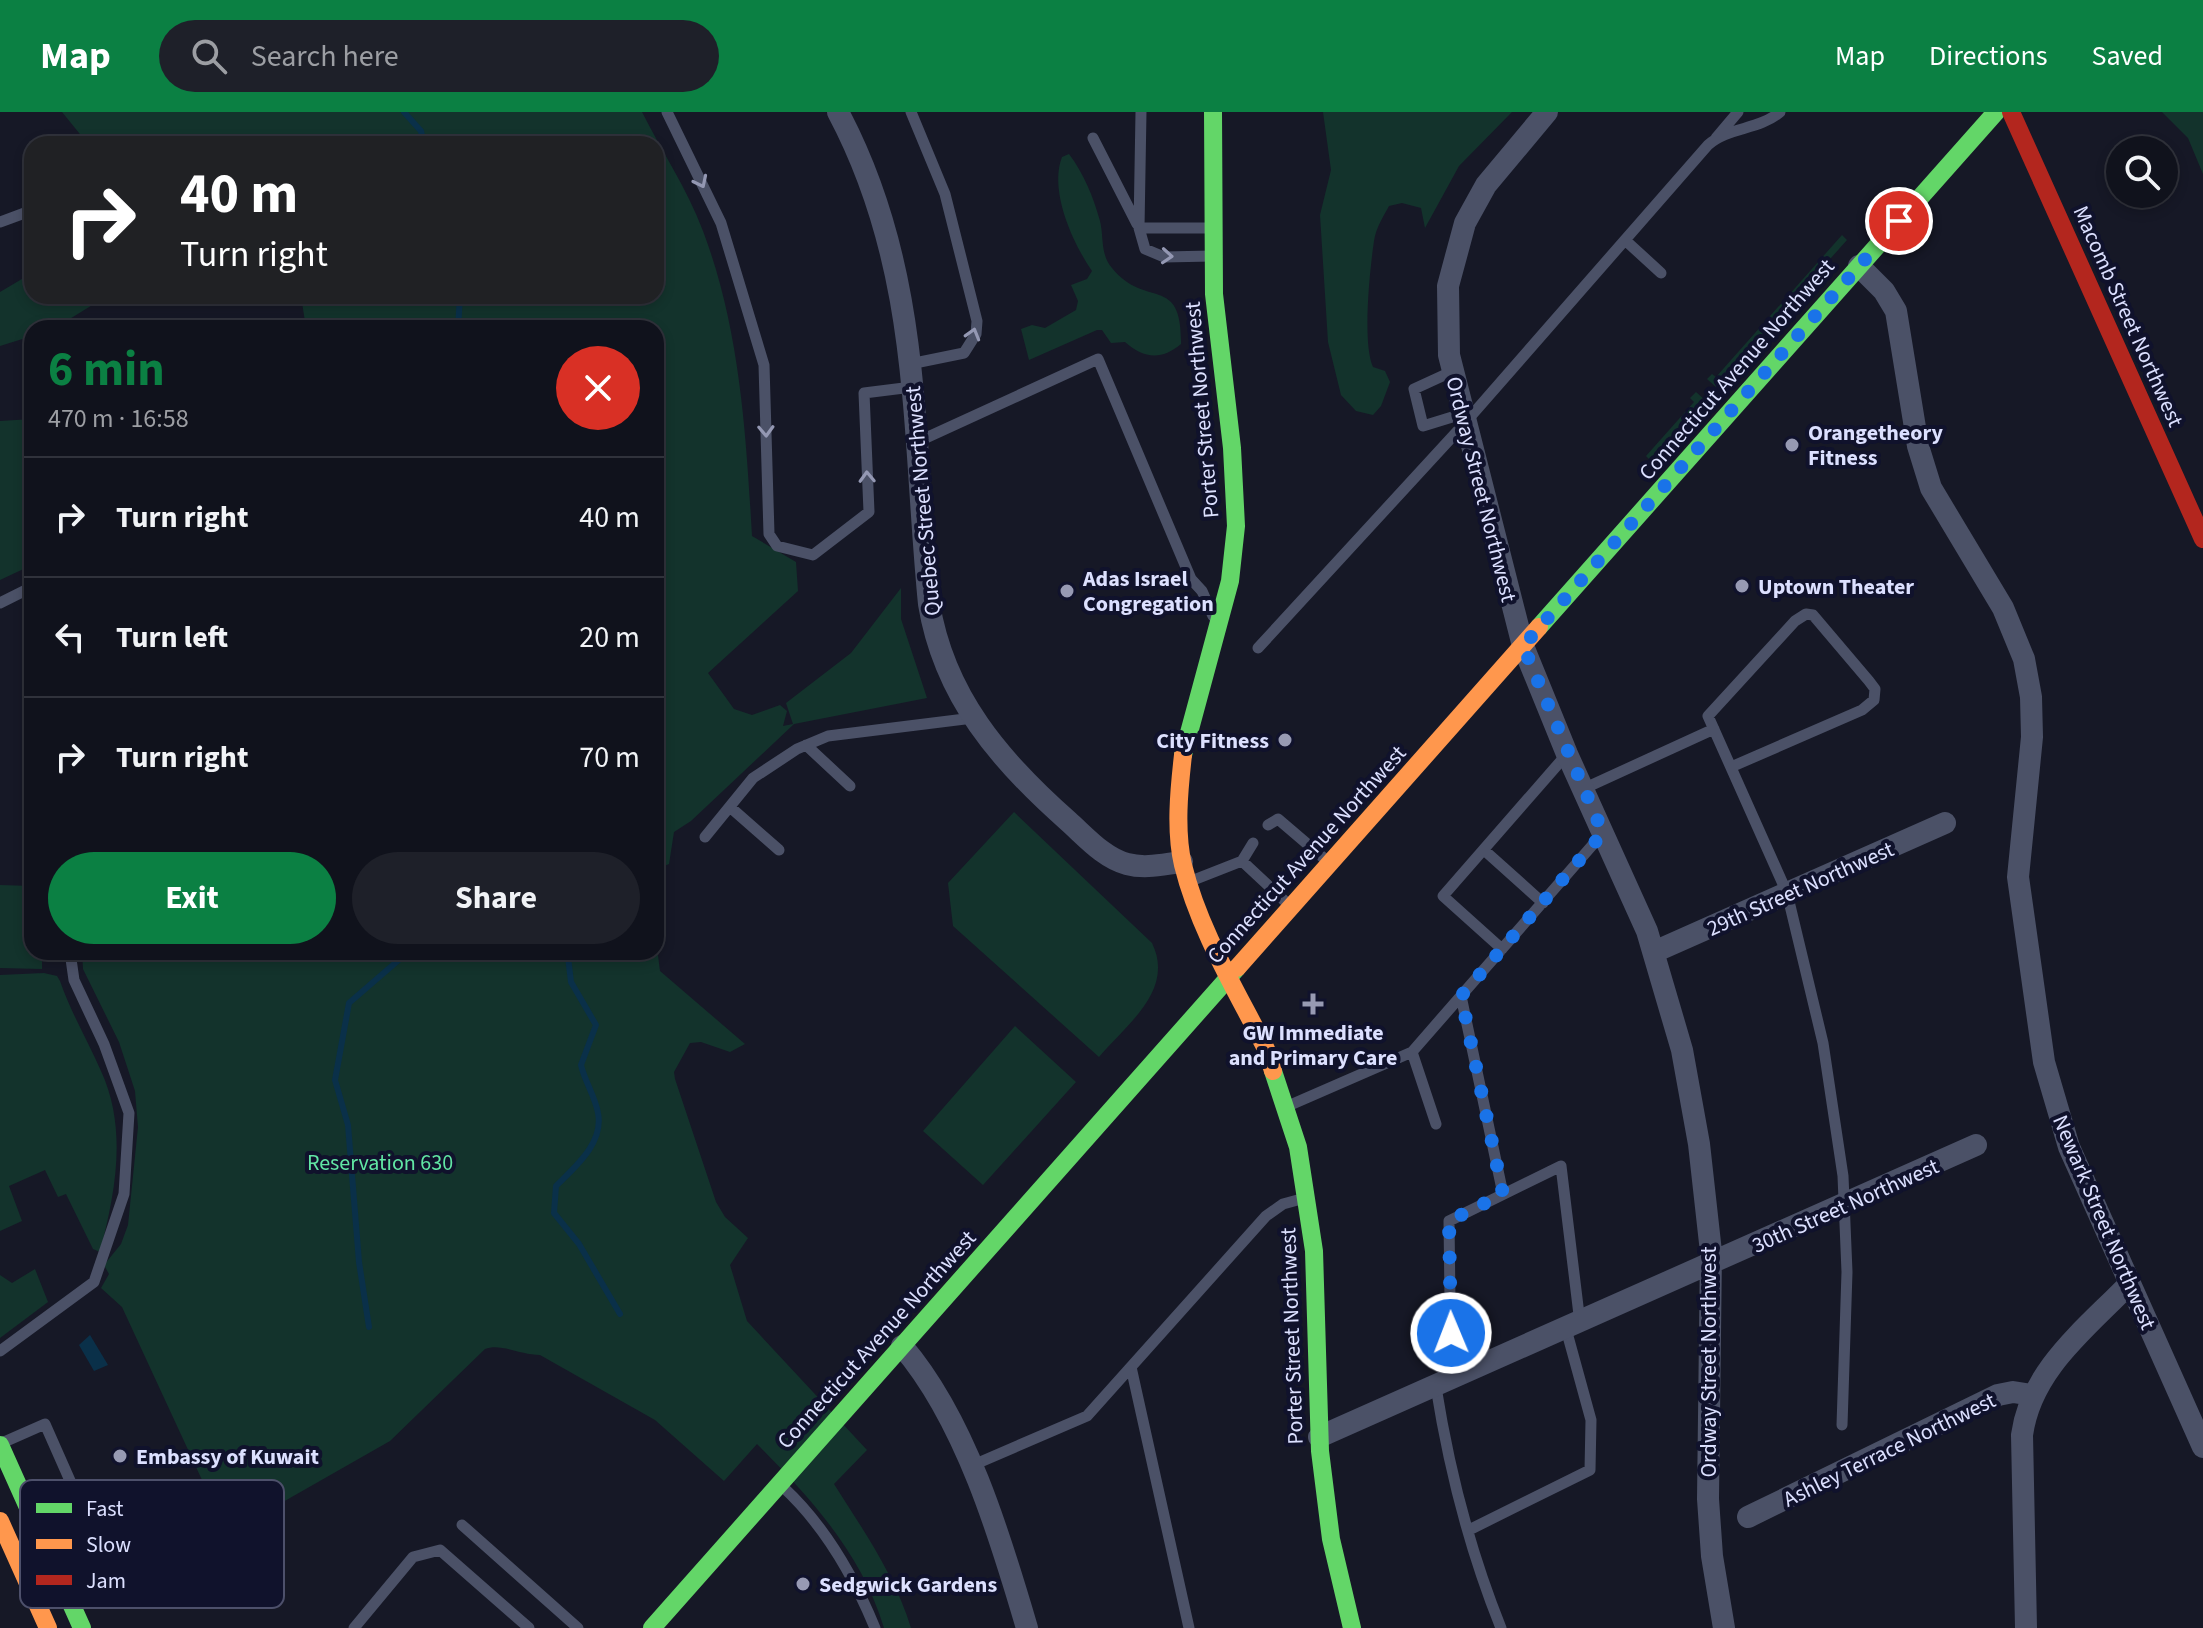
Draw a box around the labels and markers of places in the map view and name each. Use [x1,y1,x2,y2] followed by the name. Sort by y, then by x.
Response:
[1865,187,1933,255] pin
[1808,417,1943,474] place label: Orangetheory Fitness
[1783,436,1801,454] marker: Orangetheory Fitness
[1082,563,1214,620] place label: Adas Israel Congregation
[1758,571,1914,603] place label: Uptown Theater
[1733,577,1751,595] marker: Uptown Theater
[1058,582,1076,600] marker: Adas Israel Congregation
[1156,725,1269,757] place label: City Fitness
[1276,731,1294,749] marker: City Fitness
[1302,993,1324,1015] marker: GW Immediate and Primary Care
[1229,1017,1397,1074] place label: GW Immediate and Primary Care
[136,1441,320,1473] place label: Embassy of Kuwait
[111,1447,129,1465] marker: Embassy of Kuwait
[819,1569,997,1601] place label: Sedgwick Gardens
[794,1575,812,1593] marker: Sedgwick Gardens

